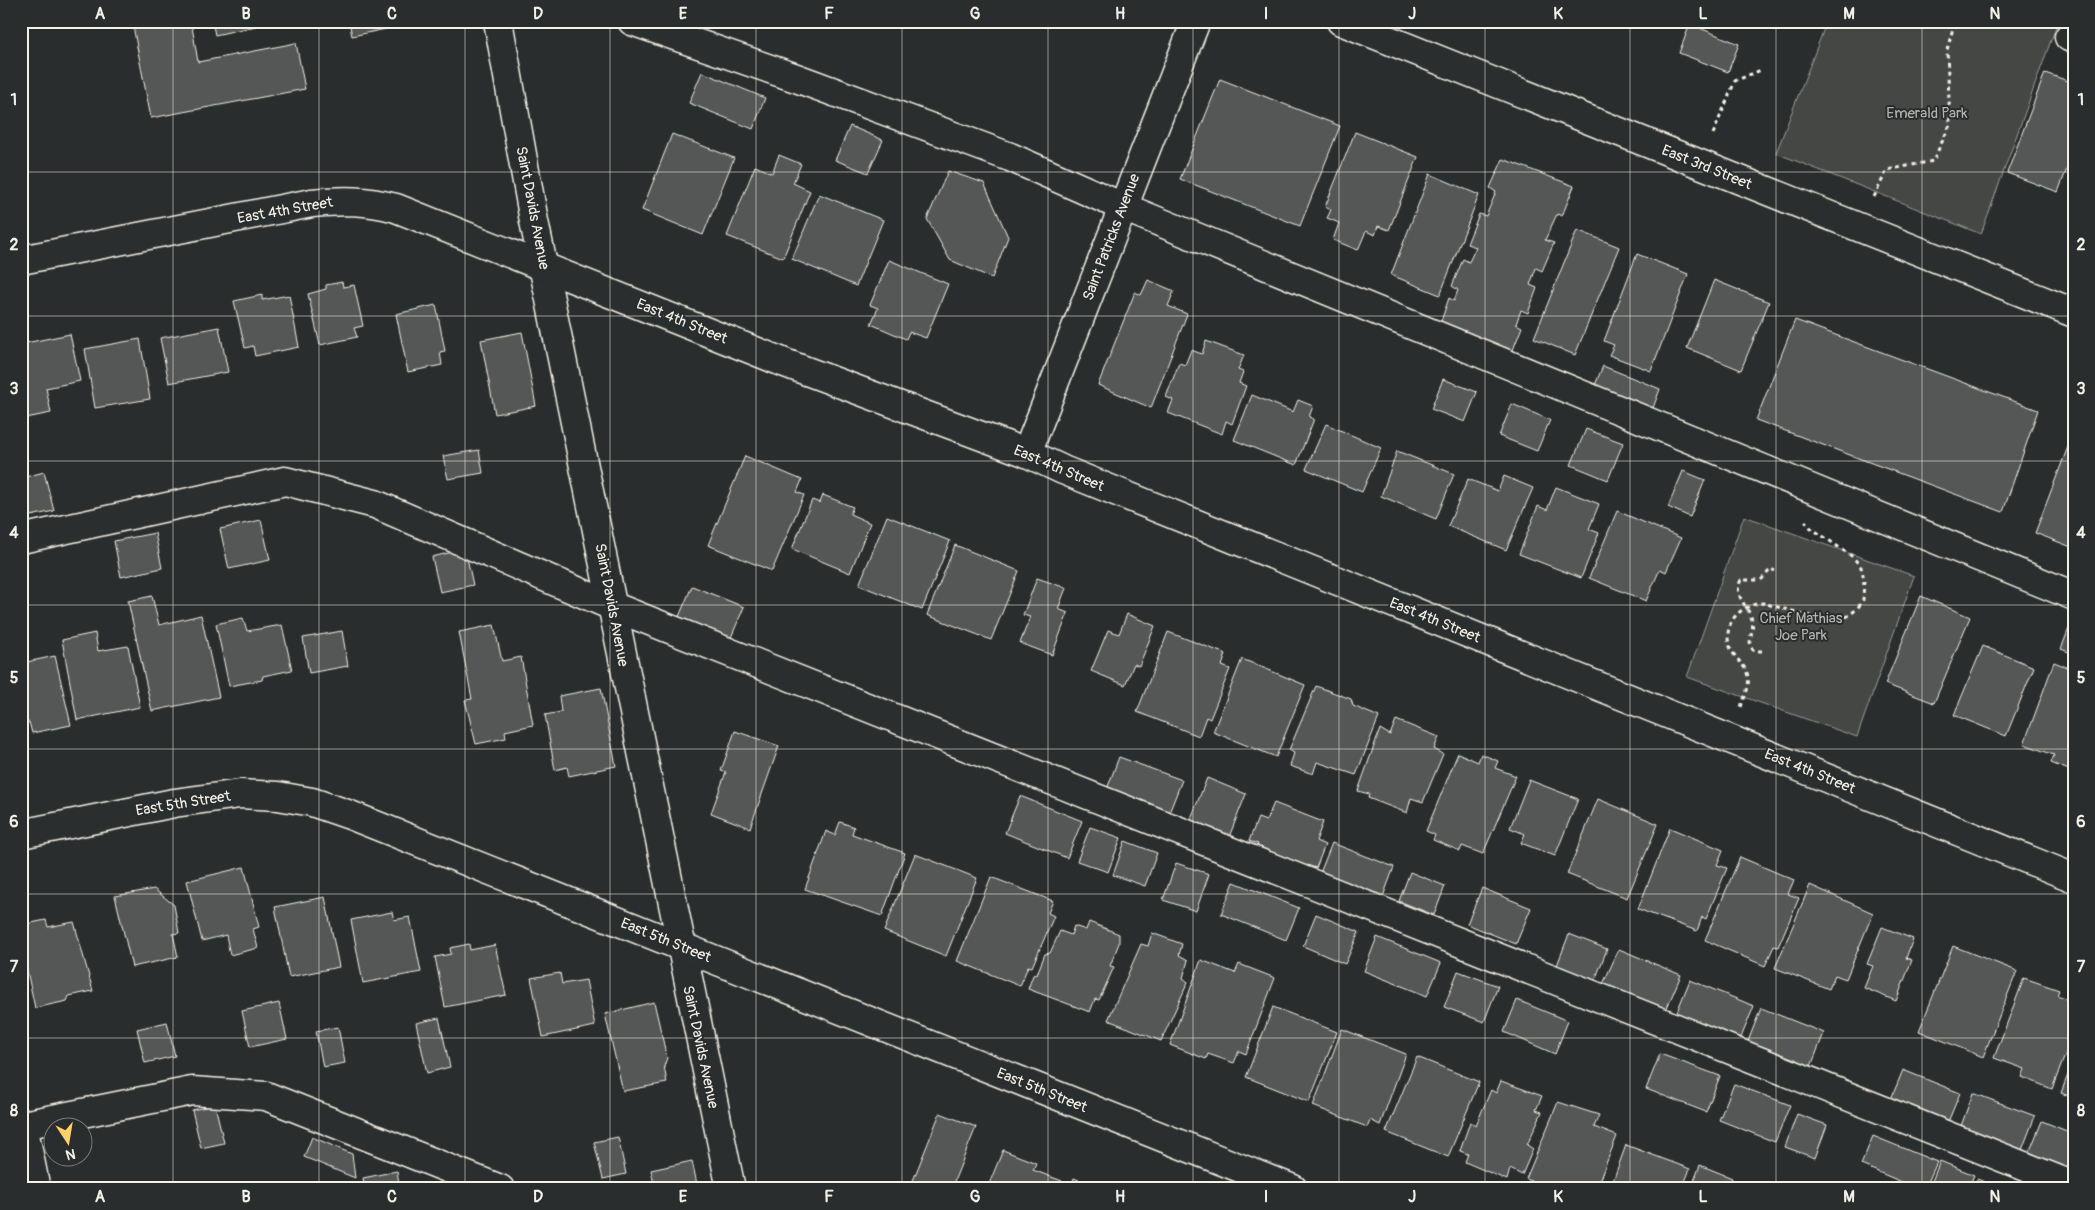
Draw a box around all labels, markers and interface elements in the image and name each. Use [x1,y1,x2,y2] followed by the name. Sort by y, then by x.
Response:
[95,4,106,24] text: A
[241,4,251,24] text: B
[387,4,397,24] text: C
[533,4,543,24] text: D
[679,4,688,24] text: E
[824,4,834,24] text: F
[970,4,981,24] text: G
[1115,4,1125,24] text: H
[1264,4,1268,24] text: I
[1408,4,1416,24] text: J
[1553,4,1563,24] text: K
[1698,4,1708,24] text: L
[1843,4,1855,24] text: M
[1990,4,2001,24] text: N
[11,90,17,110] text: 1
[2078,90,2084,110] text: 1
[1886,104,1968,123] park label: Emerald Park
[1659,141,1756,195] street label: East 3rd Street
[511,145,554,272] street label: Saint Davids Avenue
[1079,171,1145,303] street label: Saint Patricks Avenue
[236,193,335,228] street label: East 4th Street
[10,235,19,255] text: 2
[2077,235,2086,255] text: 2
[634,295,731,349] street label: East 4th Street
[10,379,19,399] text: 3
[2077,379,2086,399] text: 3
[1011,441,1108,496] street label: East 4th Street
[9,523,19,543] text: 4
[2076,523,2086,543] text: 4
[590,542,633,669] street label: Saint Davids Avenue
[1387,594,1484,648] street label: East 4th Street
[1760,609,1843,645] park label: Chief Mathias Joe Park
[10,668,19,688] text: 5
[2077,668,2086,688] text: 5
[1762,745,1859,799] street label: East 4th Street
[134,786,233,820] street label: East 5th Street
[9,812,19,832] text: 6
[2076,812,2086,832] text: 6
[618,914,715,968] street label: East 5th Street
[10,957,19,977] text: 7
[2077,957,2086,977] text: 7
[678,984,723,1111] street label: Saint Davids Avenue
[994,1064,1091,1118] street label: East 5th Street
[10,1101,18,1121] text: 8
[2077,1101,2085,1121] text: 8
[42,1118,92,1168] north arrow
[64,1145,77,1164] text: N
[95,1187,106,1207] text: A
[241,1187,251,1207] text: B
[387,1187,397,1207] text: C
[533,1187,543,1207] text: D
[679,1187,688,1207] text: E
[824,1187,834,1207] text: F
[970,1187,981,1207] text: G
[1115,1187,1125,1207] text: H
[1264,1187,1268,1207] text: I
[1408,1187,1416,1207] text: J
[1553,1187,1563,1207] text: K
[1698,1187,1708,1207] text: L
[1843,1187,1855,1207] text: M
[1990,1187,2001,1207] text: N

